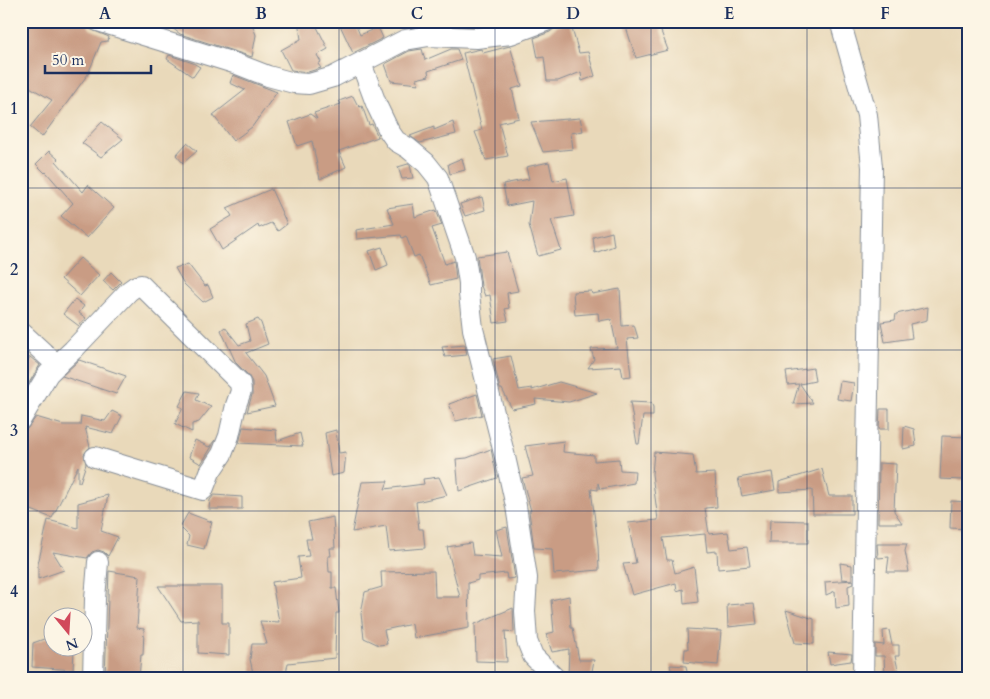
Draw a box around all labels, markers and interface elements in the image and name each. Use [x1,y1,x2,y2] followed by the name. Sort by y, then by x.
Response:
[99,3,111,25] text: A
[255,3,267,25] text: B
[411,3,423,25] text: C
[566,3,580,25] text: D
[724,3,734,25] text: E
[880,3,890,25] text: F
[45,42,151,74] scale bar
[52,50,84,70] text: 50 m
[10,98,18,120] text: 1
[10,259,18,281] text: 2
[10,420,18,442] text: 3
[10,581,18,603] text: 4
[42,606,92,656] north arrow
[63,633,81,655] text: N

